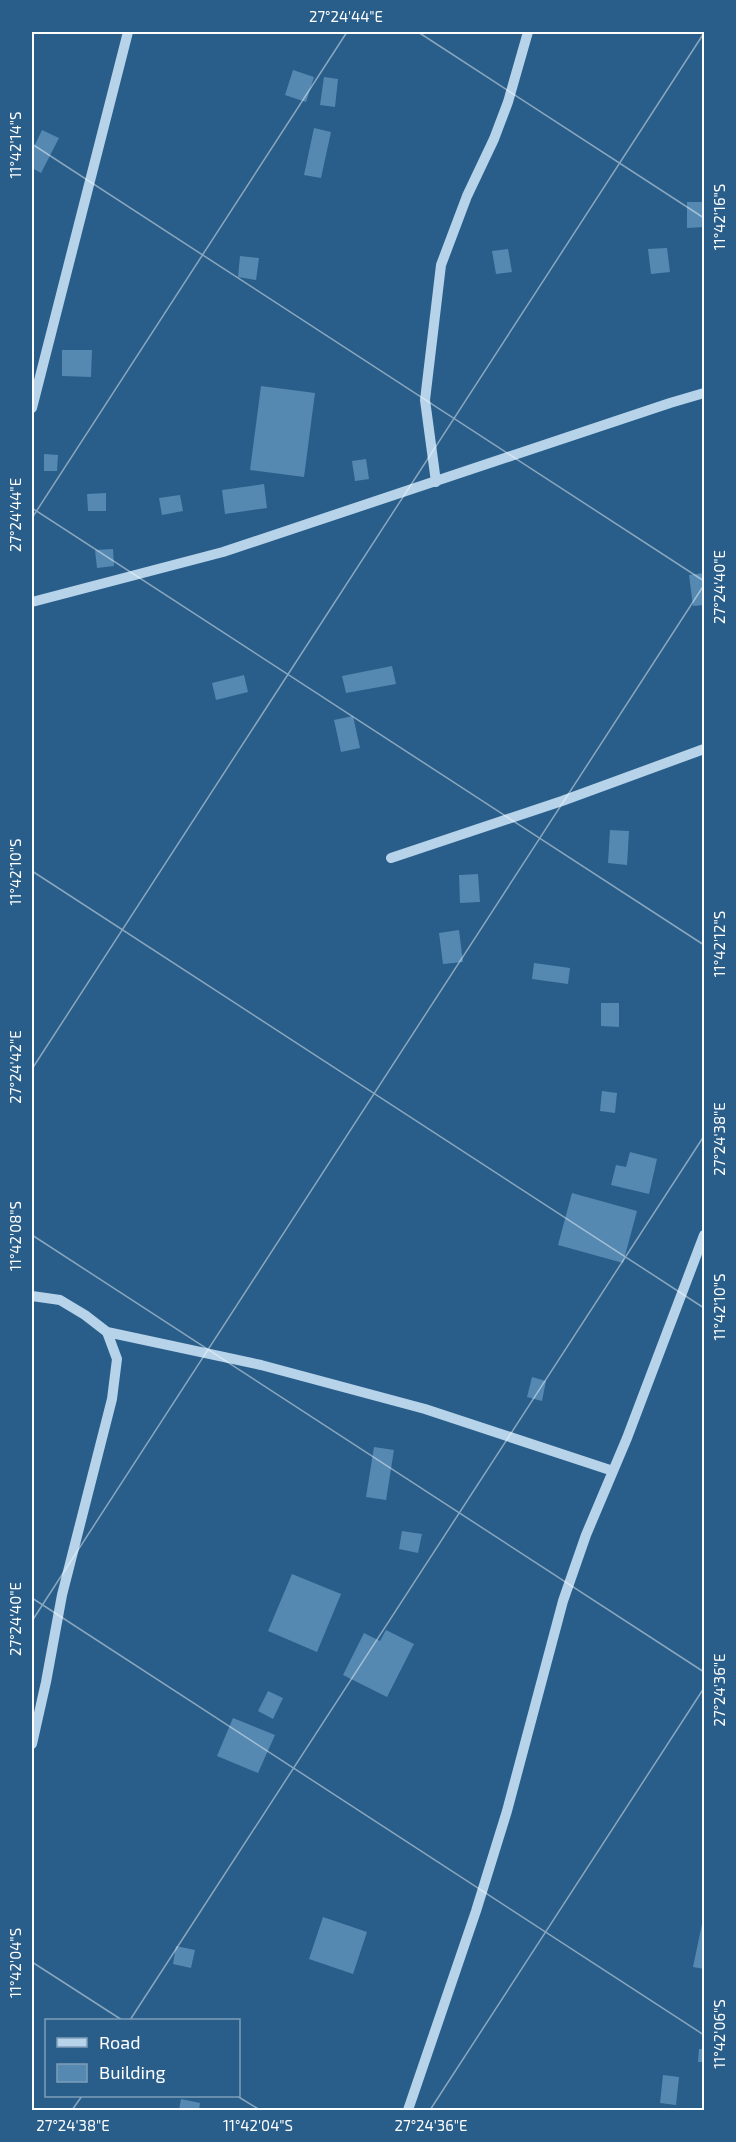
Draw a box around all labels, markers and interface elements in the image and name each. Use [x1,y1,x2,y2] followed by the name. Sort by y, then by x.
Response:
[309,7,383,25] text: 27°24'44"E
[6,111,24,179] text: 11°42'14"S
[710,184,728,250] text: 11°42'16"S
[6,478,24,552] text: 27°24'44"E
[710,550,728,624] text: 27°24'40"E
[6,839,24,905] text: 11°42'10"S
[710,911,728,977] text: 11°42'12"S
[6,1030,24,1104] text: 27°24'42"E
[710,1102,728,1176] text: 27°24'38"E
[6,1201,24,1271] text: 11°42'08"S
[710,1274,728,1340] text: 11°42'10"S
[6,1582,24,1656] text: 27°24'40"E
[710,1654,728,1726] text: 27°24'36"E
[6,1928,24,1998] text: 11°42'04"S
[710,1999,728,2069] text: 11°42'06"S
[45,2019,240,2097] legend
[99,2031,140,2053] text: Road
[99,2061,166,2083] text: Building
[36,2116,110,2134] text: 27°24'38"E
[223,2116,293,2134] text: 11°42'04"S
[395,2116,467,2134] text: 27°24'36"E

